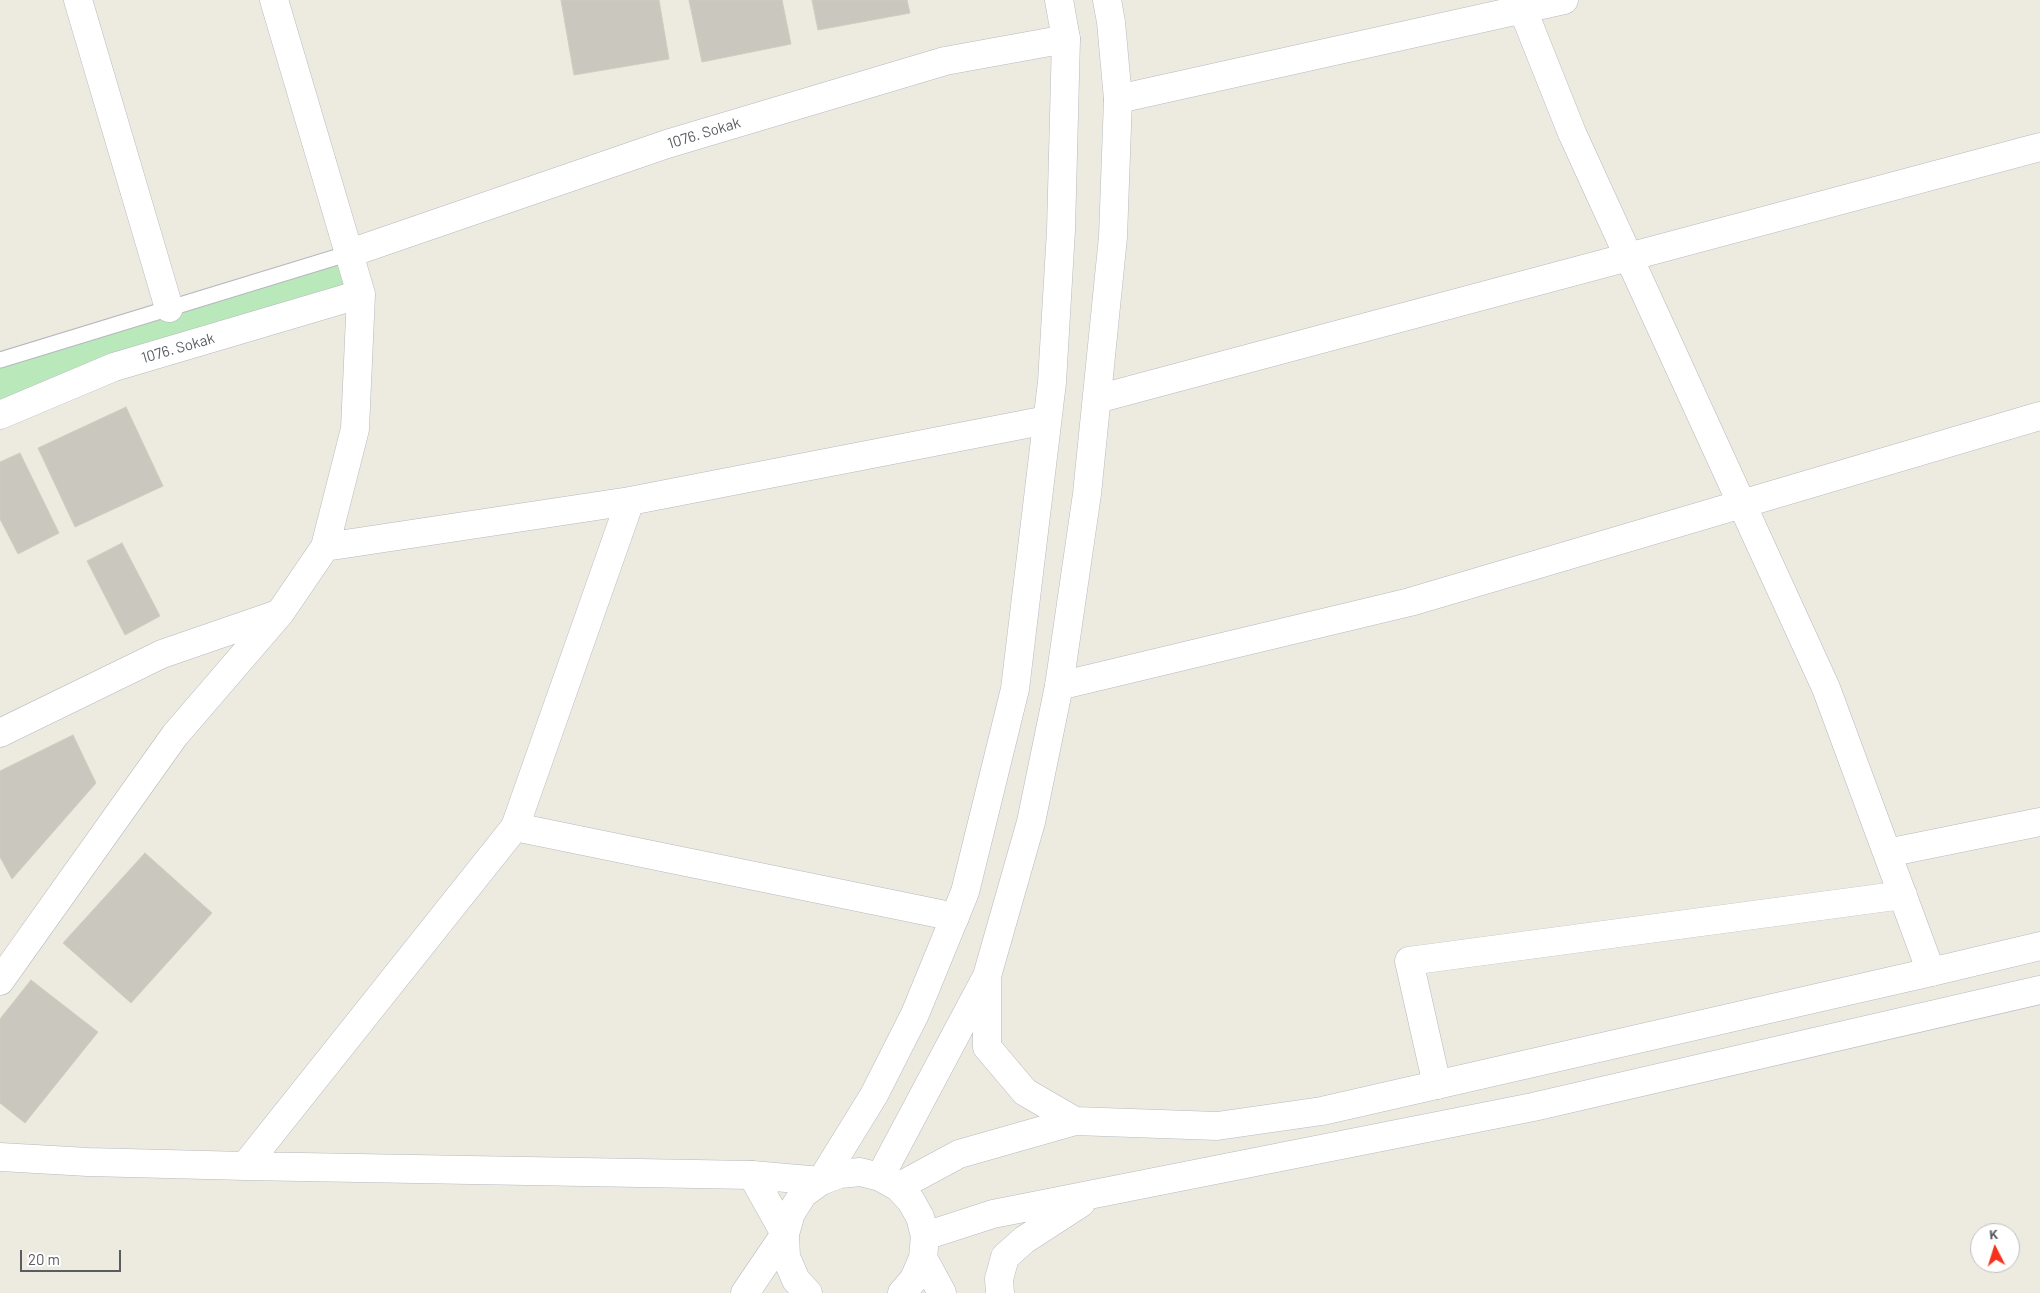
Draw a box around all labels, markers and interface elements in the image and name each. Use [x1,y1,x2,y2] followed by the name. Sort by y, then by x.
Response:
[665,113,743,153] street label: 1076. Sokak
[139,329,217,367] street label: 1076. Sokak
[1970,1223,2020,1273] north arrow
[1989,1225,1999,1242] text: K
[22,1240,124,1272] scale bar
[28,1250,60,1268] text: 20 m

